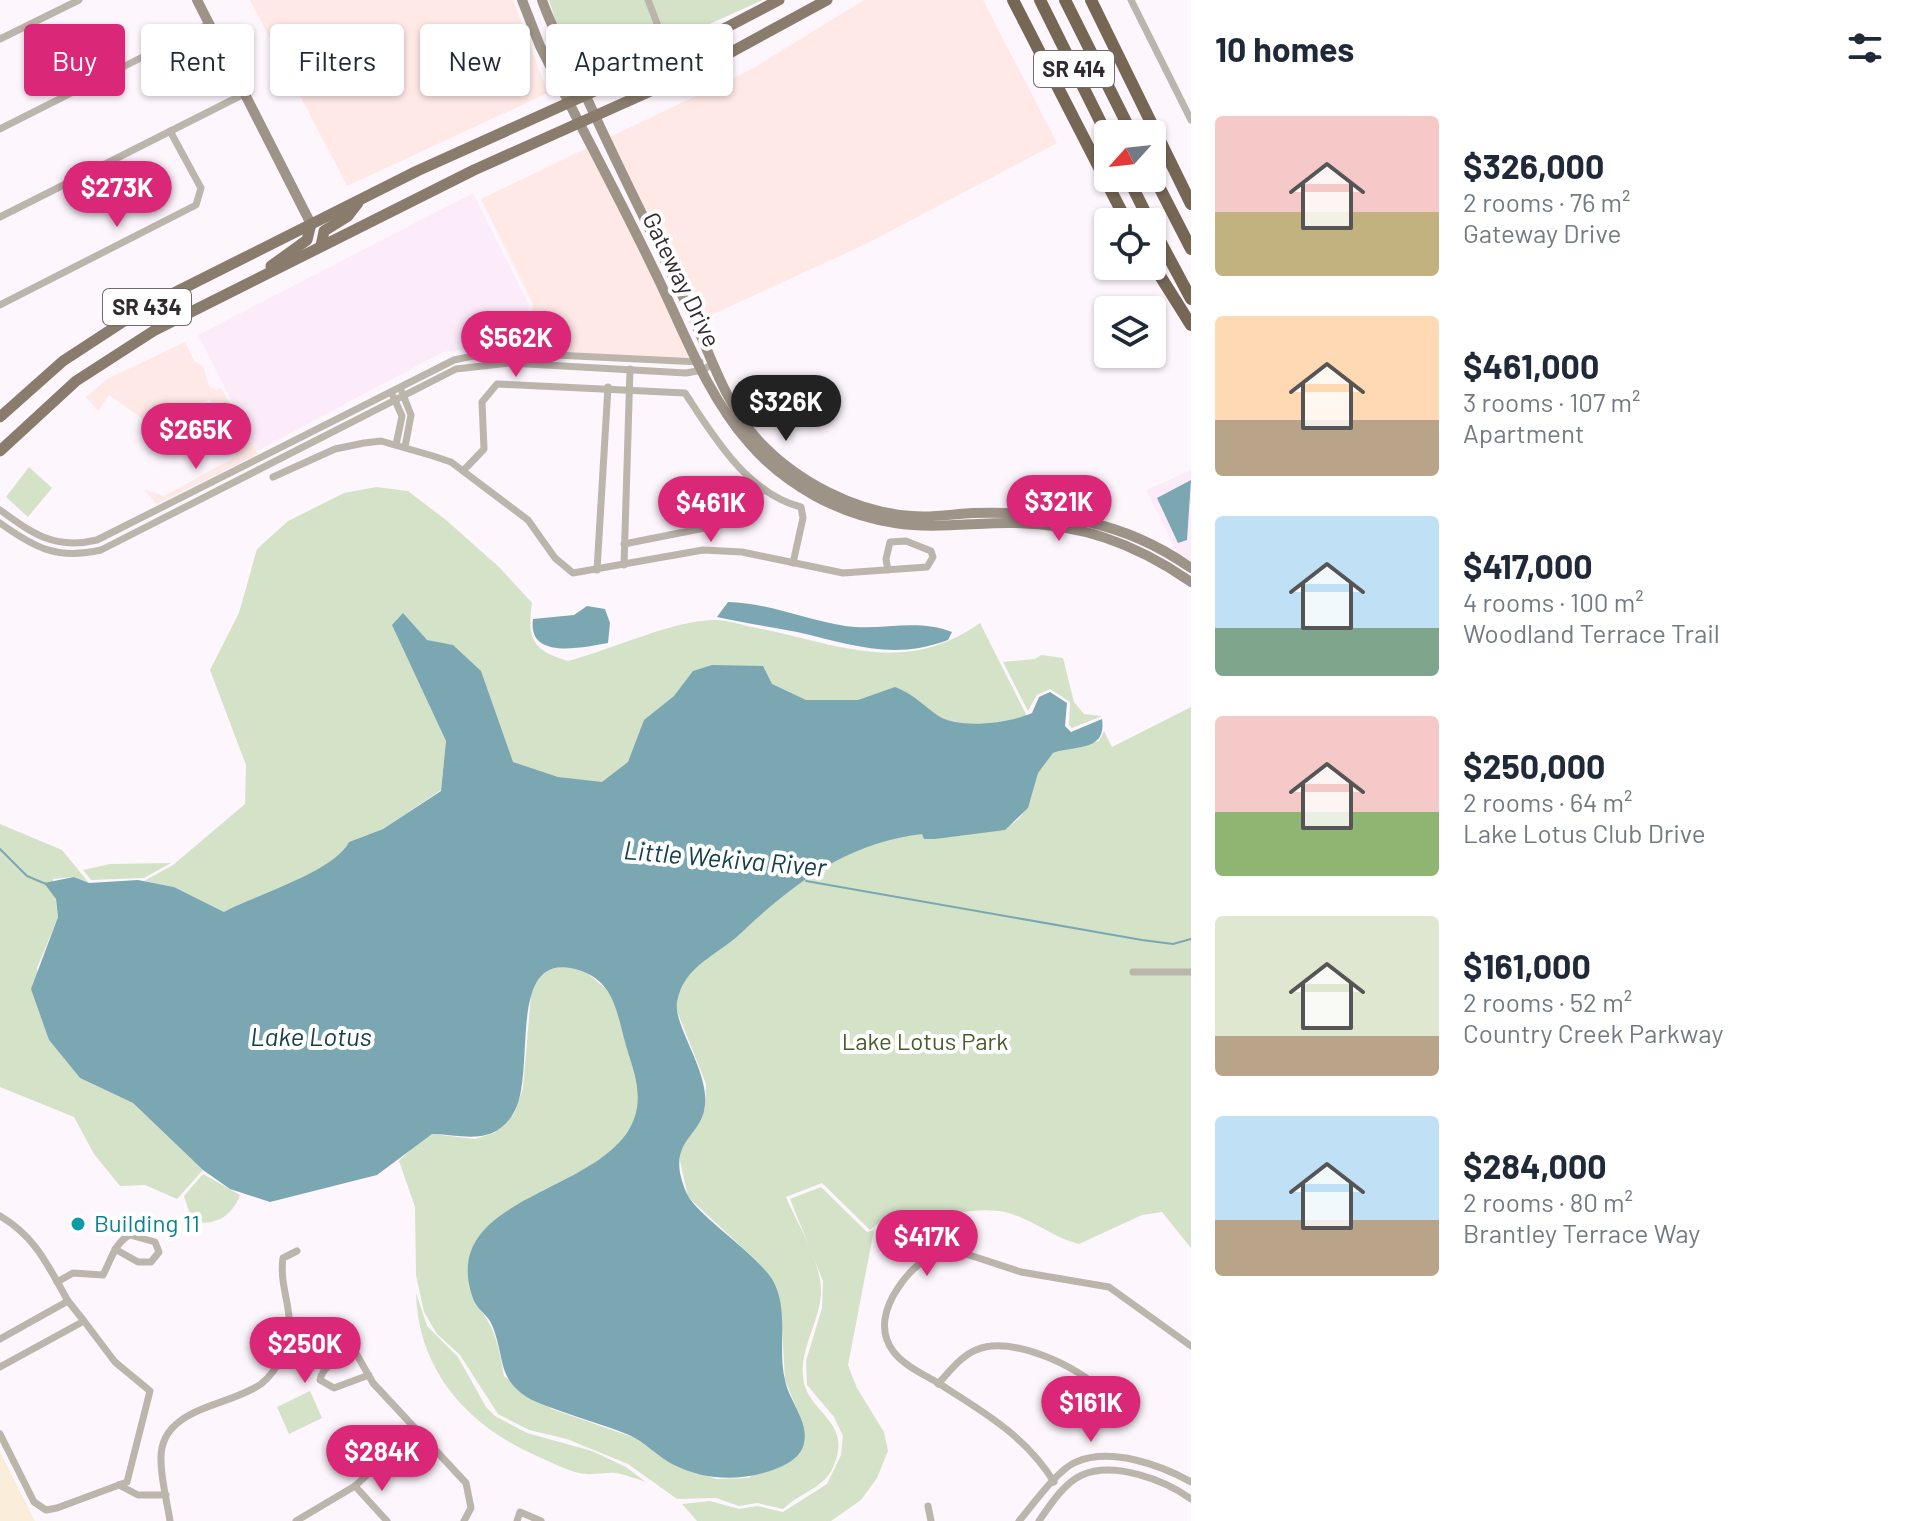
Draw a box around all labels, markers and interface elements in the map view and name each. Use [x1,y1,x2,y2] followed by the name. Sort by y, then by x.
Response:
[24,24,125,96] chip: Buy
[141,24,254,96] chip: Rent
[270,24,404,96] chip: Filters
[420,24,530,96] chip: New
[546,24,733,96] chip: Apartment
[1843,26,1887,70] icon: filters
[1215,28,1354,69] text: 10 homes
[1034,51,1114,87] road number: SR 414
[1094,120,1166,192] north arrow
[1094,120,1166,368] map controls
[1463,145,1604,186] text: $326,000
[1279,148,1375,244] icon: home
[61,161,173,229] pin: $273K
[81,171,153,202] text: $273K
[1463,186,1631,217] text: 2 rooms · 76 m²
[637,207,727,351] street label: Gateway Drive
[1094,208,1166,280] button: locate
[1463,217,1621,248] text: Gateway Drive
[103,289,191,325] road number: SR 434
[1094,296,1166,368] button: layers
[460,311,572,379] pin: $562K
[479,321,553,352] text: $562K
[1463,345,1599,386] text: $461,000
[1279,348,1375,444] icon: home
[730,375,842,443] pin: $326K
[749,385,823,416] text: $326K
[1463,386,1640,417] text: 3 rooms · 107 m²
[140,403,252,471] pin: $265K
[159,413,233,444] text: $265K
[1463,417,1584,448] text: Apartment
[1003,475,1115,543] pin: $321K
[655,476,767,544] pin: $461K
[1025,485,1093,516] text: $321K
[676,486,746,517] text: $461K
[1463,545,1593,586] text: $417,000
[1279,548,1375,644] icon: home
[1463,586,1644,617] text: 4 rooms · 100 m²
[1463,617,1720,648] text: Woodland Terrace Trail
[1463,745,1605,786] text: $250,000
[1279,748,1375,844] icon: home
[1463,786,1633,817] text: 2 rooms · 64 m²
[1463,817,1706,848] text: Lake Lotus Club Drive
[623,833,828,882] water label: Little Wekiva River
[1463,945,1591,986] text: $161,000
[1279,948,1375,1044] icon: home
[1463,986,1632,1017] text: 2 rooms · 52 m²
[1463,1017,1723,1048] text: Country Creek Parkway
[250,1020,372,1051] water label: Lake Lotus
[842,1026,1008,1055] park label: Lake Lotus Park
[1463,1145,1607,1186] text: $284,000
[1279,1148,1375,1244] icon: home
[1463,1186,1633,1217] text: 2 rooms · 80 m²
[94,1208,200,1237] place label: Building 11
[871,1210,983,1278] pin: $417K
[69,1215,87,1233] marker: Building 11
[1463,1217,1700,1248] text: Brantley Terrace Way
[894,1220,960,1251] text: $417K
[249,1317,361,1385] pin: $250K
[268,1327,342,1358] text: $250K
[1035,1376,1147,1444] pin: $161K
[1059,1386,1123,1417] text: $161K
[326,1425,438,1493] pin: $284K
[344,1435,420,1466] text: $284K

